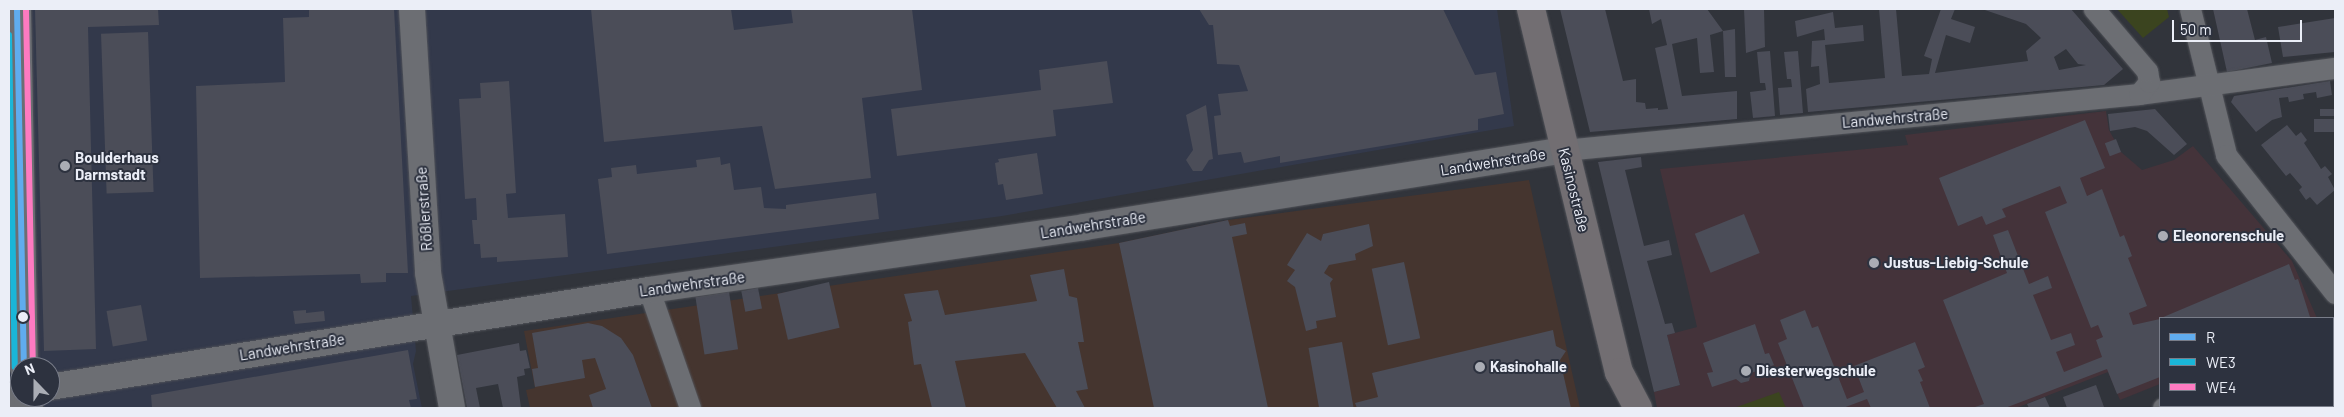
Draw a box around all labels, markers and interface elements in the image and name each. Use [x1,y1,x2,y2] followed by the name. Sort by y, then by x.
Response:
[2174,10,2304,42] scale bar
[2180,20,2212,38] text: 50 m
[1841,104,1949,132] street label: Landwehrstraße
[1439,145,1547,179] street label: Landwehrstraße
[1555,146,1593,234] street label: Kasinostraße
[75,148,159,183] place label: Boulderhaus Darmstadt
[59,160,71,172] marker: Boulderhaus Darmstadt
[412,166,436,252] street label: Rößlerstraße
[1039,208,1147,242] street label: Landwehrstraße
[2173,227,2284,245] place label: Eleonorenschule
[2157,230,2169,242] marker: Eleonorenschule
[1884,254,2029,272] place label: Justus-Liebig-Schule
[1868,257,1880,269] marker: Justus-Liebig-Schule
[638,268,746,300] street label: Landwehrstraße
[18,312,28,322] unlabelled marker
[2159,317,2334,407] legend
[2206,328,2215,346] text: R
[238,330,346,364] street label: Landwehrstraße
[2206,353,2236,371] text: WE3
[10,357,60,407] north arrow
[1490,358,1567,376] place label: Kasinohalle
[22,359,37,378] text: N
[1474,361,1486,373] marker: Kasinohalle
[1756,362,1876,380] place label: Diesterwegschule
[1740,365,1752,377] marker: Diesterwegschule
[2206,378,2236,396] text: WE4

